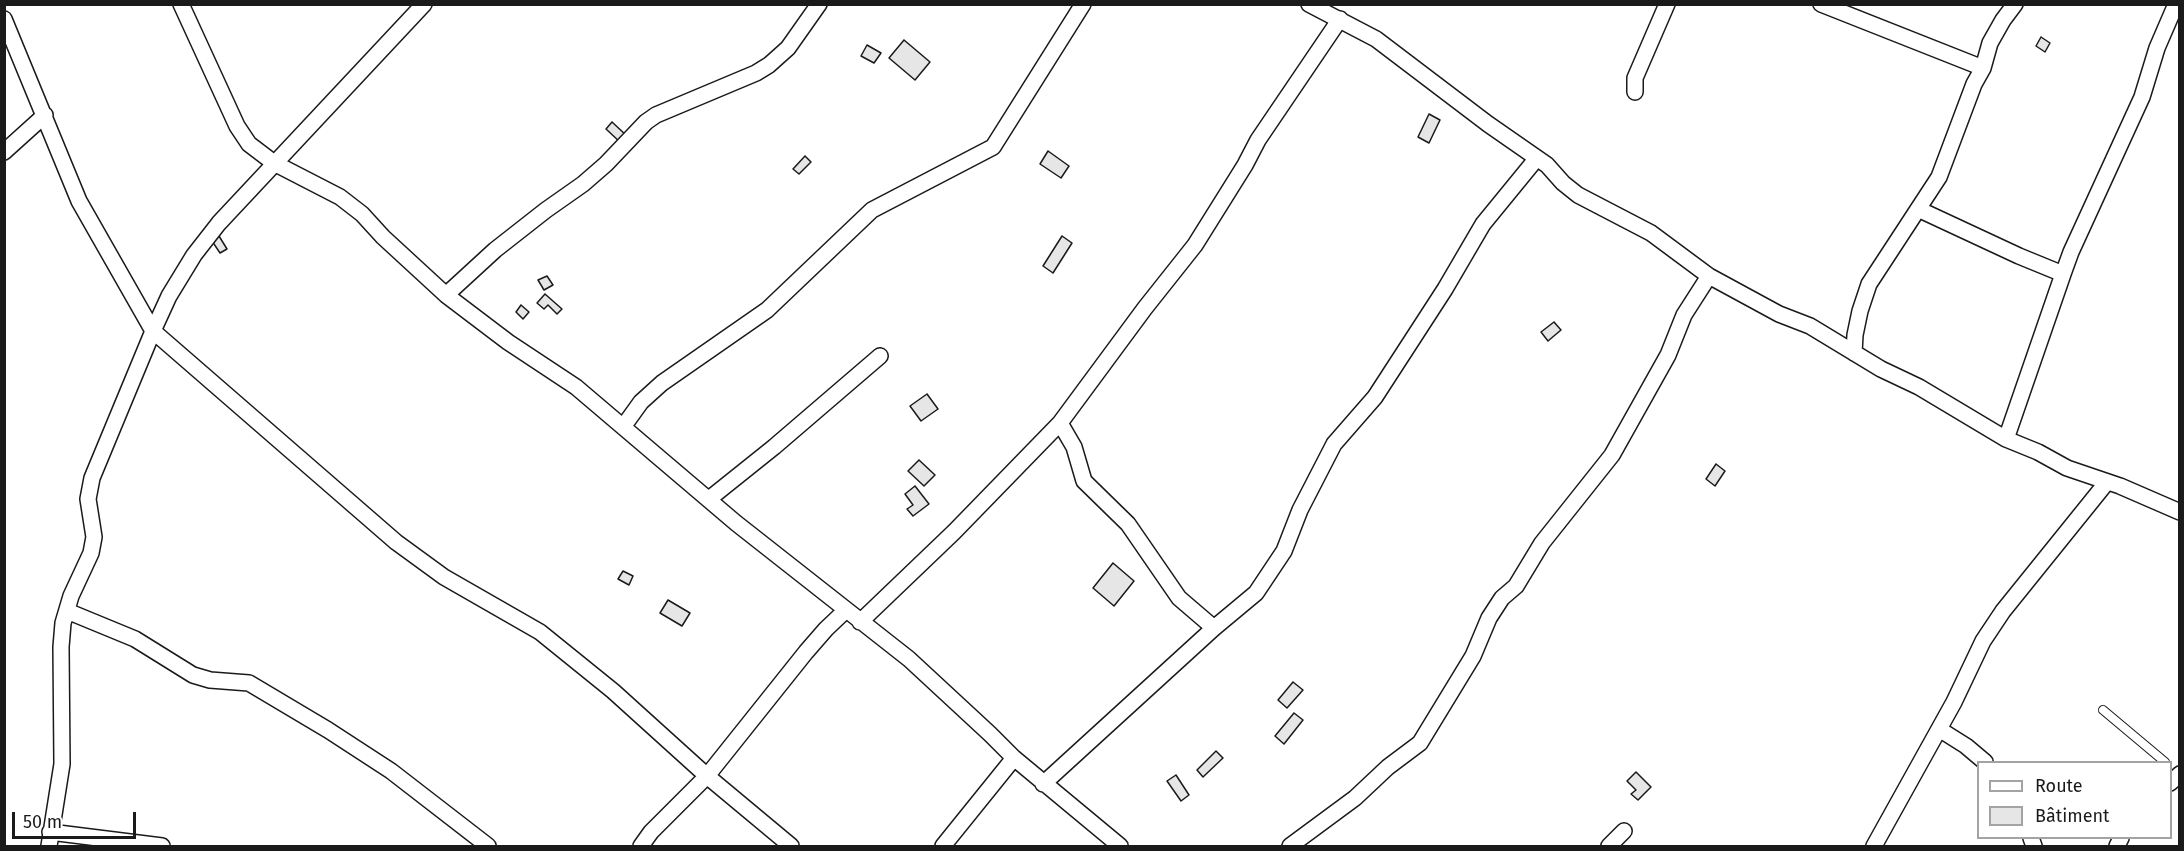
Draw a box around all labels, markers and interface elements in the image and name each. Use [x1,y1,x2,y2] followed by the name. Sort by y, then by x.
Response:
[1977,761,2172,839] legend
[2035,775,2083,797] text: Route
[15,800,140,838] scale bar
[2035,805,2110,827] text: Bâtiment
[23,811,62,833] text: 50 m

